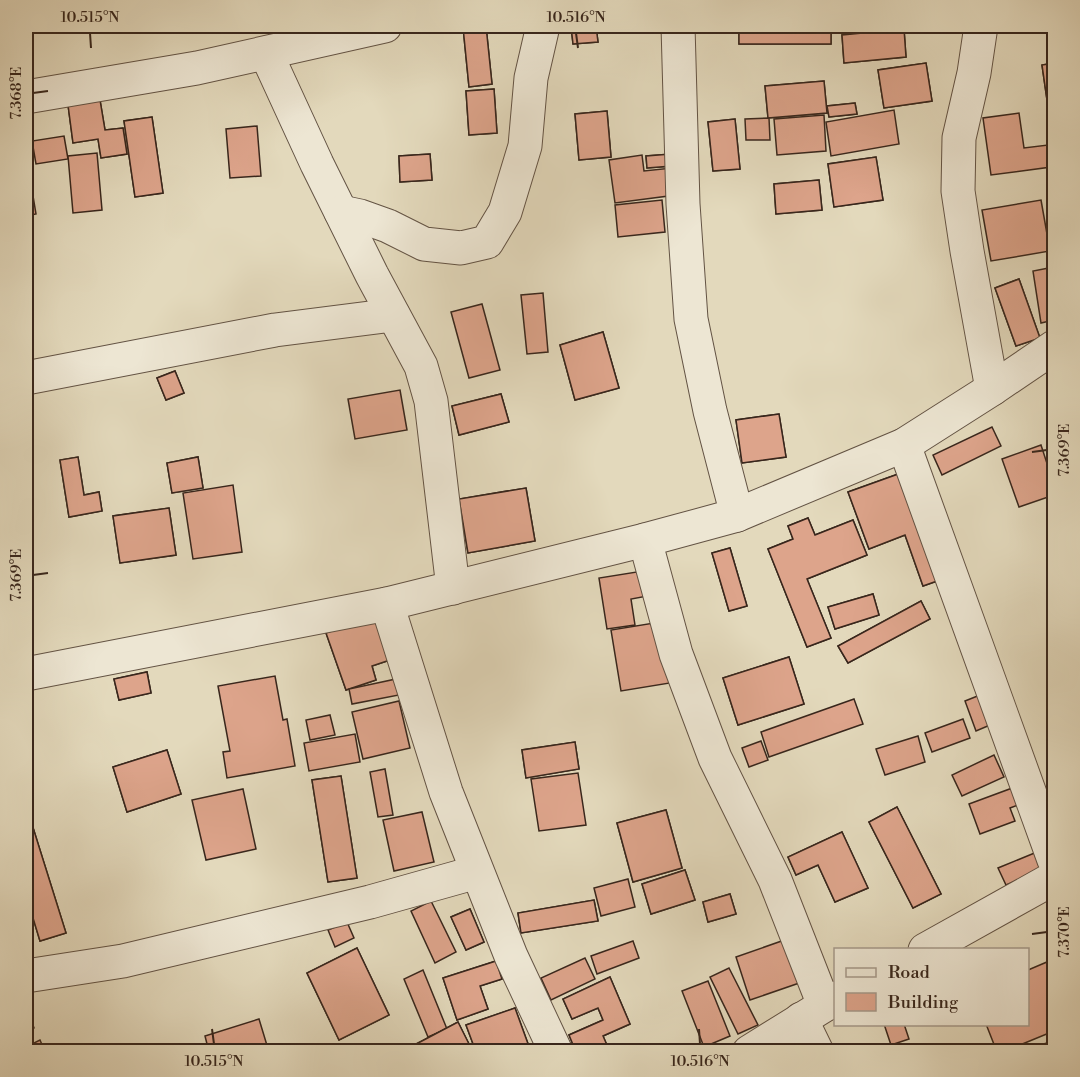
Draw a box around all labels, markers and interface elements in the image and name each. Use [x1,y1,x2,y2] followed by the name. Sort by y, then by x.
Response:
[61,8,119,27] text: 10.515°N
[546,8,606,27] text: 10.516°N
[7,67,26,119] text: 7.368°E
[1055,424,1074,476] text: 7.369°E
[7,549,26,601] text: 7.369°E
[1055,906,1074,958] text: 7.370°E
[834,948,1029,1026] legend
[888,961,931,984] text: Road
[887,991,959,1014] text: Building
[185,1052,243,1071] text: 10.515°N
[670,1052,730,1071] text: 10.516°N

